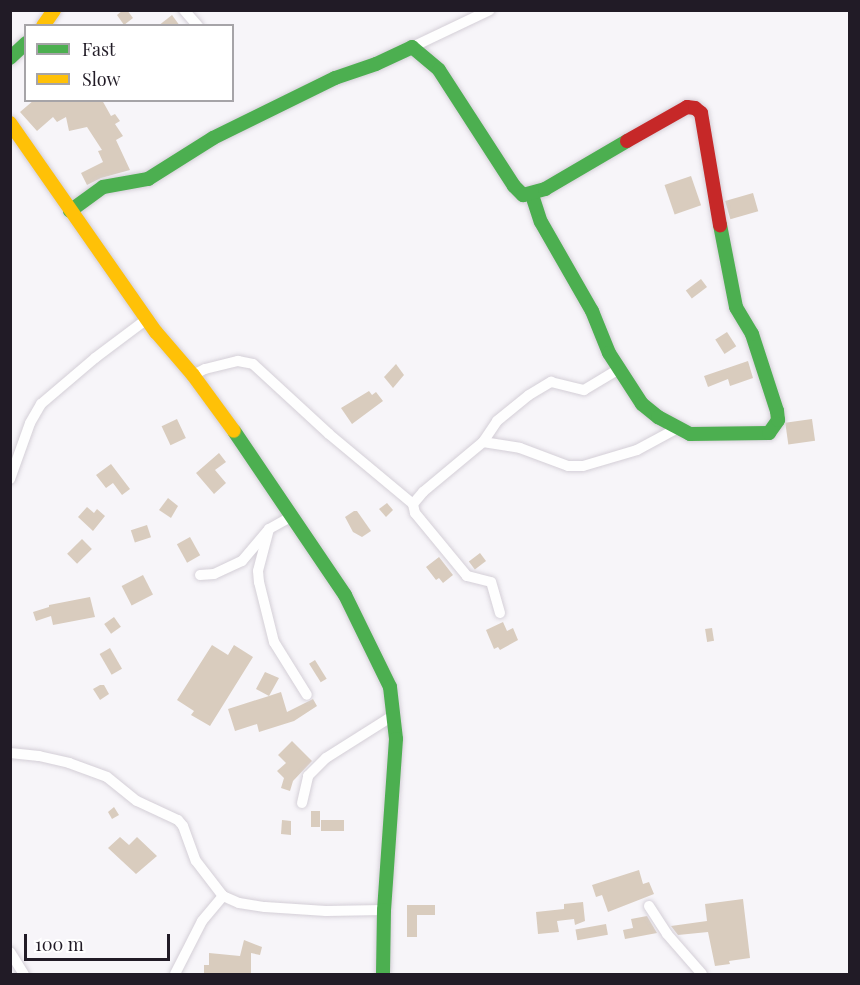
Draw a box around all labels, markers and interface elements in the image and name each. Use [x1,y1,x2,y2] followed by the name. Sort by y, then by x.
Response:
[24,24,234,102] legend
[82,37,115,61] text: Fast
[82,67,120,91] text: Slow
[27,922,172,960] scale bar
[35,932,84,956] text: 100 m

